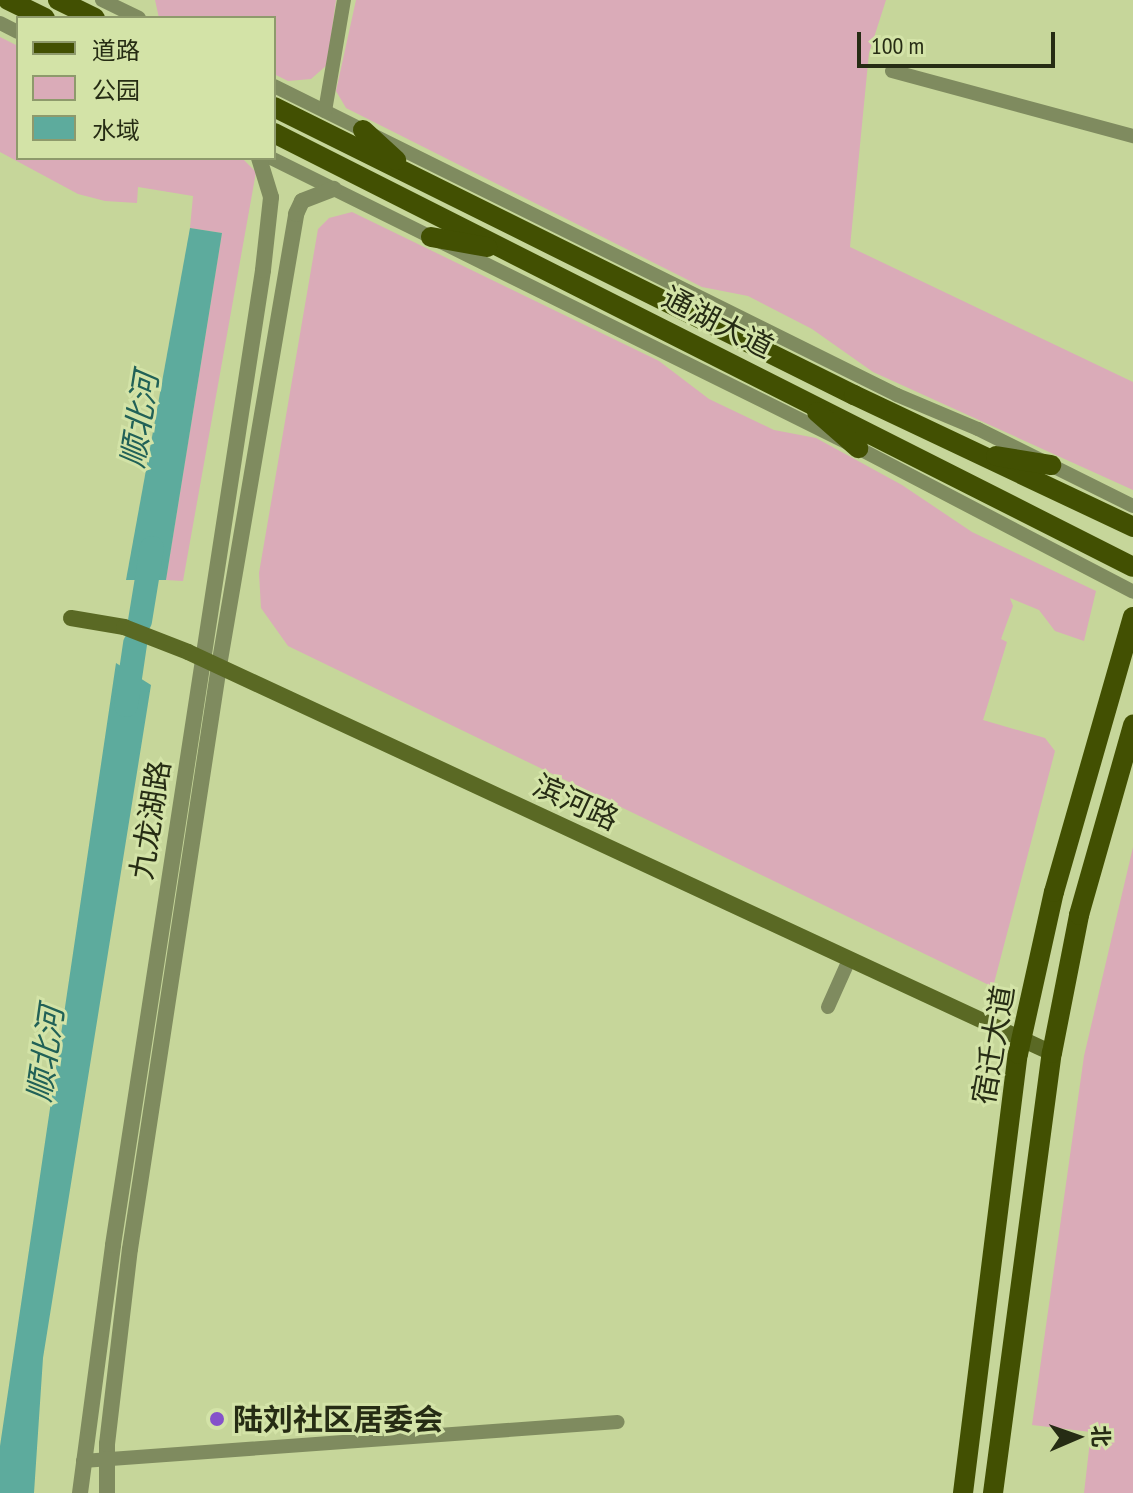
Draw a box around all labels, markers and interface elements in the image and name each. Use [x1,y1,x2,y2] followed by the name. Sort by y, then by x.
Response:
[16,16,276,160] legend
[861,16,1059,66] scale bar
[871,30,924,61] text: 100 m
[92,35,140,66] text: 道路
[92,75,140,106] text: 公园
[92,115,140,146] text: 水域
[656,279,780,365] street label: 通湖大道
[113,370,165,470] water label: 顺北河
[123,758,177,882] street label: 九龙湖路
[528,767,624,837] street label: 滨河路
[965,983,1021,1107] street label: 宿迁大道
[19,1004,71,1104] water label: 顺北河
[1037,1397,1117,1477] north arrow
[233,1401,443,1437] place label: 陆刘社区居委会
[208,1410,226,1428] marker: 陆刘社区居委会
[1087,1425,1115,1448] text: 北

